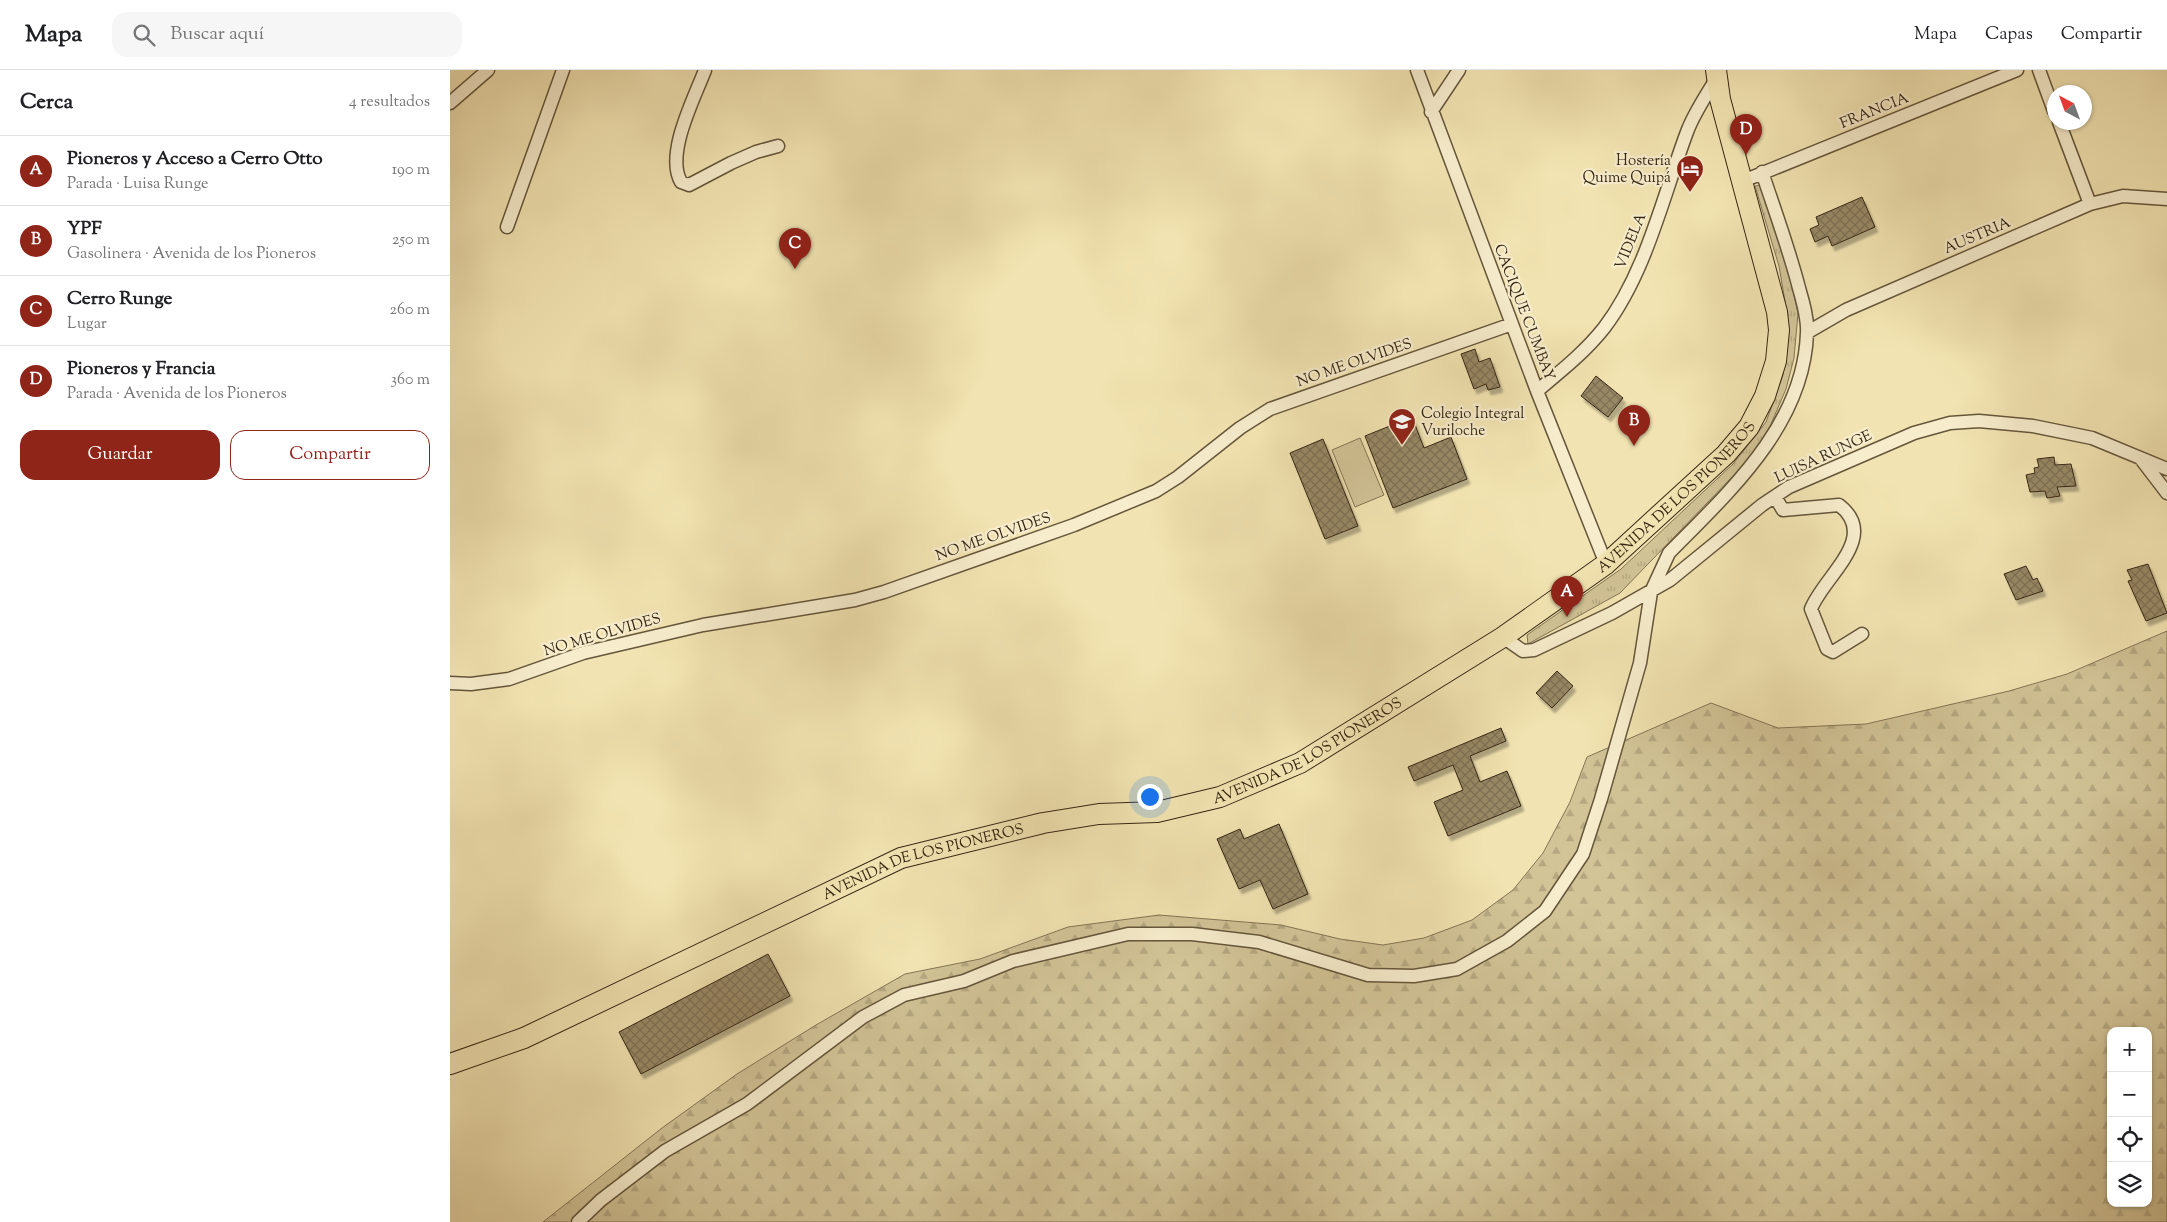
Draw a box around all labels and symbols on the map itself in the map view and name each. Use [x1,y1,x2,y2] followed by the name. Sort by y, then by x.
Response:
[2047,85,2092,130] north arrow
[1837,88,1912,135] street label: FRANCIA
[1730,114,1762,155] pin: D
[1582,151,1671,189] place label: Hostería Quime Quipá
[1675,154,1705,193] hotel icon: Hostería Quime Quipá
[1611,210,1652,273] street label: VIDELA
[1941,213,2014,260] street label: AUSTRIA
[779,228,811,269] pin: C
[1488,241,1559,384] street label: CACIQUE CUMBAY
[1294,334,1415,393] street label: NO ME OLVIDES
[1421,404,1525,442] place label: Colegio Integral Vuriloche
[1618,405,1650,446] pin: B
[1387,407,1417,446] school or university icon: Colegio Integral Vuriloche
[1593,419,1762,579] street label: AVENIDA DE LOS PIONEROS
[1772,426,1876,489] street label: LUISA RUNGE
[933,508,1054,567] street label: NO ME OLVIDES
[1551,576,1583,617] pin: A
[541,609,663,662] street label: NO ME OLVIDES
[1211,693,1407,810] street label: AVENIDA DE LOS PIONEROS
[1137,784,1163,810] your location
[819,819,1026,906] street label: AVENIDA DE LOS PIONEROS

